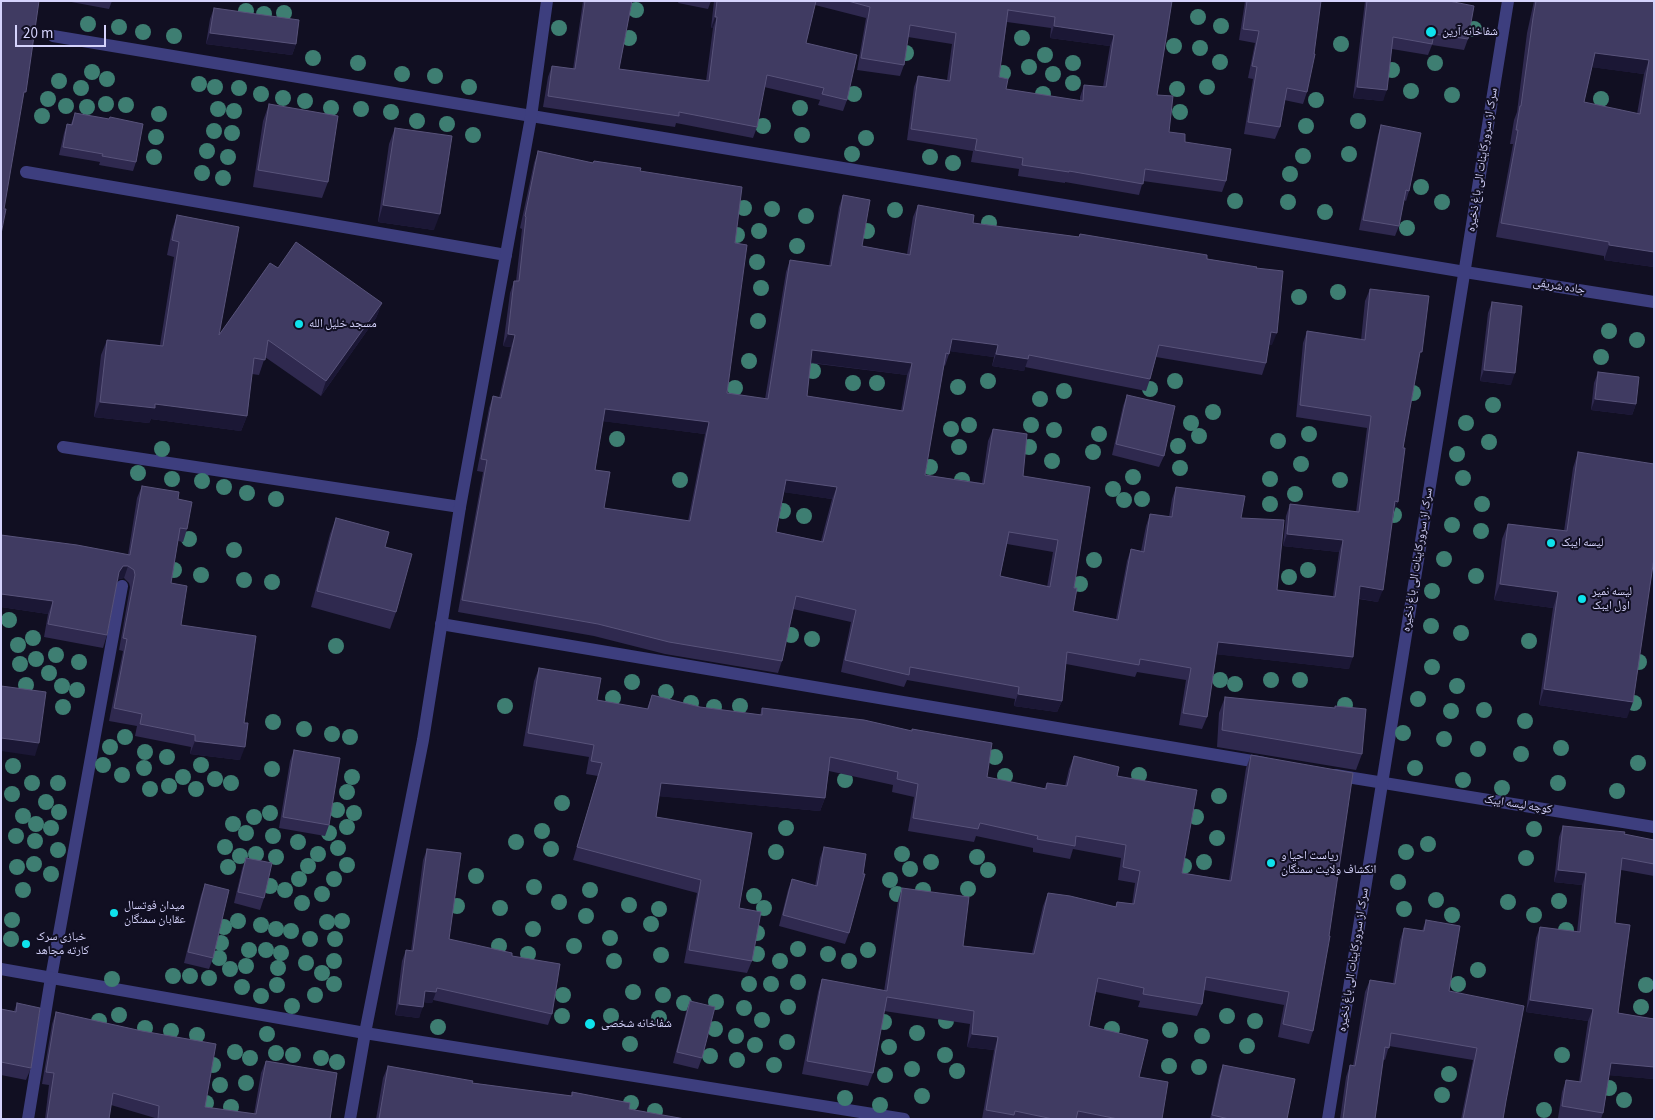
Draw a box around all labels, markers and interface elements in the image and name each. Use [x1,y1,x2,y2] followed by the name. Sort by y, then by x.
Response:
[18,15,109,47] scale bar
[23,23,53,44] text: 20 m
[1424,25,1438,39] marker: شفاخانه آرین
[1442,25,1498,39] place label: شفاخانه آرین
[1464,87,1502,233] street label: سرک از سرورکاینات الی باغ ذخیره
[1532,276,1586,298] street label: جاده شریفی
[309,317,377,331] place label: مسجد خلیل الله
[293,318,305,330] marker: مسجد خلیل الله
[1399,487,1437,633] street label: سرک از سرورکاینات الی باغ ذخیره
[1561,536,1603,550] place label: لیسه ایبک
[1545,537,1557,549] marker: لیسه ایبک
[1592,585,1632,613] place label: لیسه نمیر اول ایبک
[1576,593,1588,605] marker: لیسه نمیر اول ایبک
[1483,793,1553,817] street label: کوچه لیسه ایبک
[1281,849,1376,877] place label: ریاست احیا و انکشاف ولایت سمنگان
[1265,857,1277,869] marker: ریاست احیا و انکشاف ولایت سمنگان
[1335,887,1373,1033] street label: سرک از سرورکاینات الی باغ ذخیره
[124,899,185,927] place label: میدان فوتسال عقابان سمنگان
[108,907,120,919] marker: میدان فوتسال عقابان سمنگان
[36,930,89,958] place label: خبازی سرک کارته مجاهد
[20,938,32,950] marker: خبازی سرک کارته مجاهد
[583,1017,597,1031] marker: شفاخانه شخصی
[601,1017,672,1031] place label: شفاخانه شخصی

